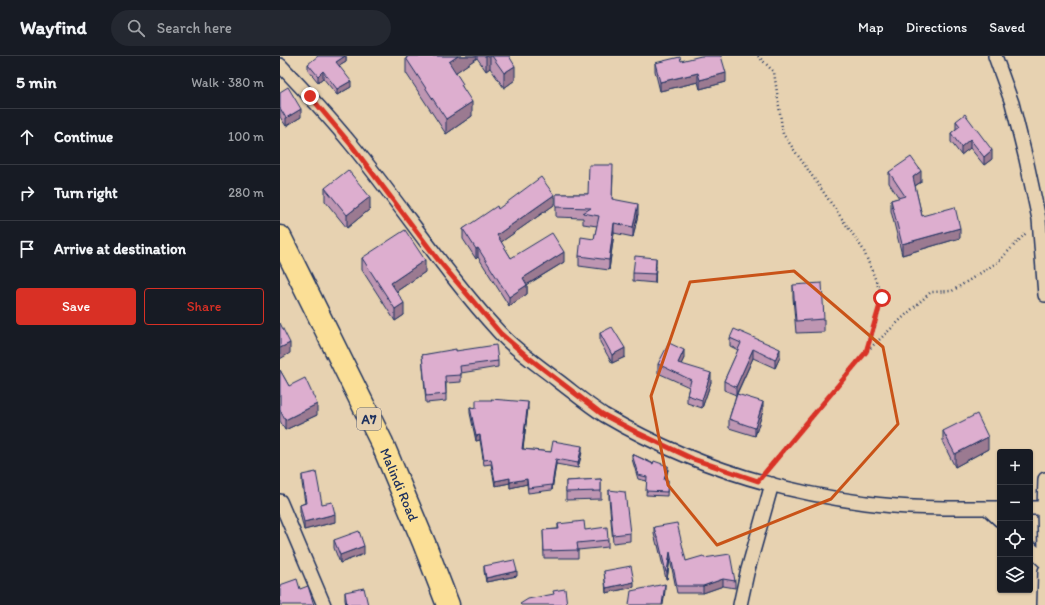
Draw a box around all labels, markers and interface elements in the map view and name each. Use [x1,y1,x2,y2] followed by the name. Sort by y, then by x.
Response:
[111,10,391,46] search box
[20,16,87,39] text: Wayfind
[125,17,147,39] icon: search
[157,19,232,37] text: Search here
[858,19,884,36] text: Map
[906,19,967,36] text: Directions
[989,19,1025,36] text: Saved
[16,72,56,92] text: 5 min
[191,75,264,90] text: Walk · 380 m
[301,87,319,105] route end
[16,126,38,148] icon: ahead
[54,128,113,146] text: Continue
[228,129,264,144] text: 100 m
[16,182,38,204] icon: right
[54,184,118,202] text: Turn right
[228,185,264,200] text: 280 m
[16,238,38,260] icon: arrive
[54,240,186,258] text: Arrive at destination
[16,288,136,325] button: Save
[144,288,264,325] button: Share
[873,289,891,307] route start
[357,408,381,430] road number: A7
[377,445,422,524] street label: Malindi Road
[997,449,1033,593] map controls
[997,449,1033,485] button: +
[997,485,1033,521] button: −
[997,521,1033,557] button: locate
[997,557,1033,593] button: layers

